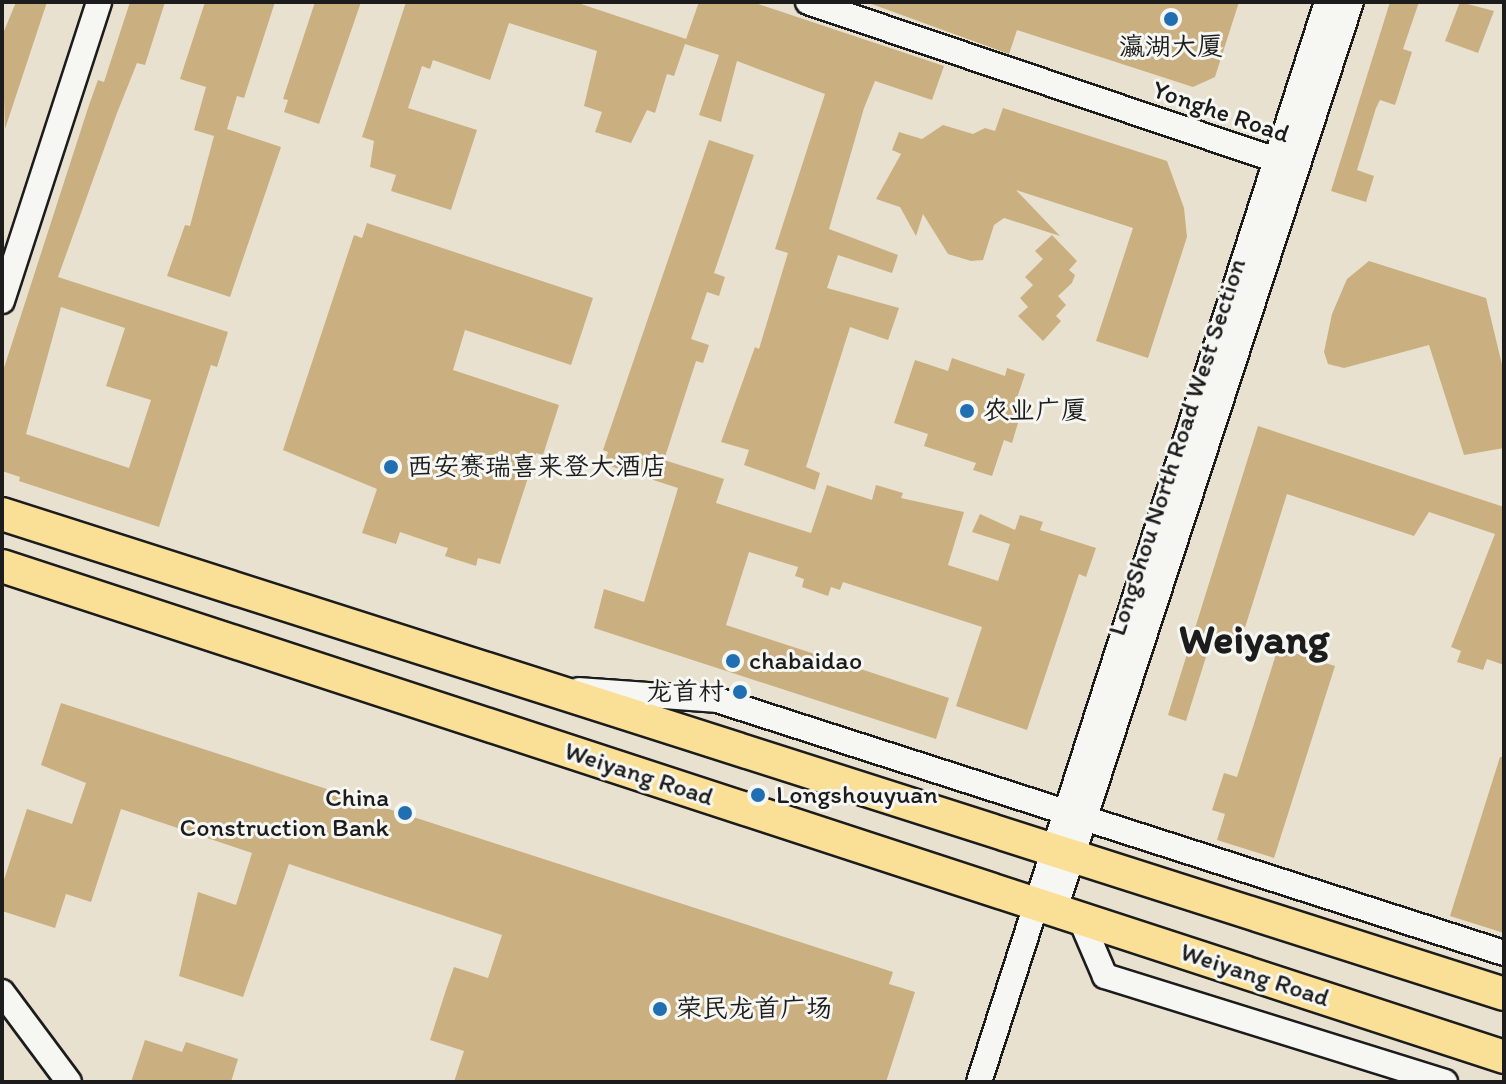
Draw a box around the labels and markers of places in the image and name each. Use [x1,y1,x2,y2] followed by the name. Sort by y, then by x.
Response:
[1162,10,1180,28] marker: 瀛湖大厦
[1119,31,1223,63] place label: 瀛湖大厦
[983,395,1087,427] place label: 农业广厦
[958,402,976,420] marker: 农业广厦
[407,451,667,483] place label: 西安赛瑞喜来登大酒店
[382,458,400,476] marker: 西安赛瑞喜来登大酒店
[749,645,862,677] place label: chabaidao
[724,652,742,670] marker: chabaidao
[646,676,724,708] place label: 龙首村
[731,683,749,701] marker: 龙首村
[776,779,938,811] place label: Longshouyuan
[178,782,389,844] place label: China Construction Bank
[747,784,769,806] marker: Longshouyuan
[396,804,414,822] marker: China Construction Bank
[676,993,832,1025] place label: 荣民龙首广场
[651,1000,669,1018] marker: 荣民龙首广场

